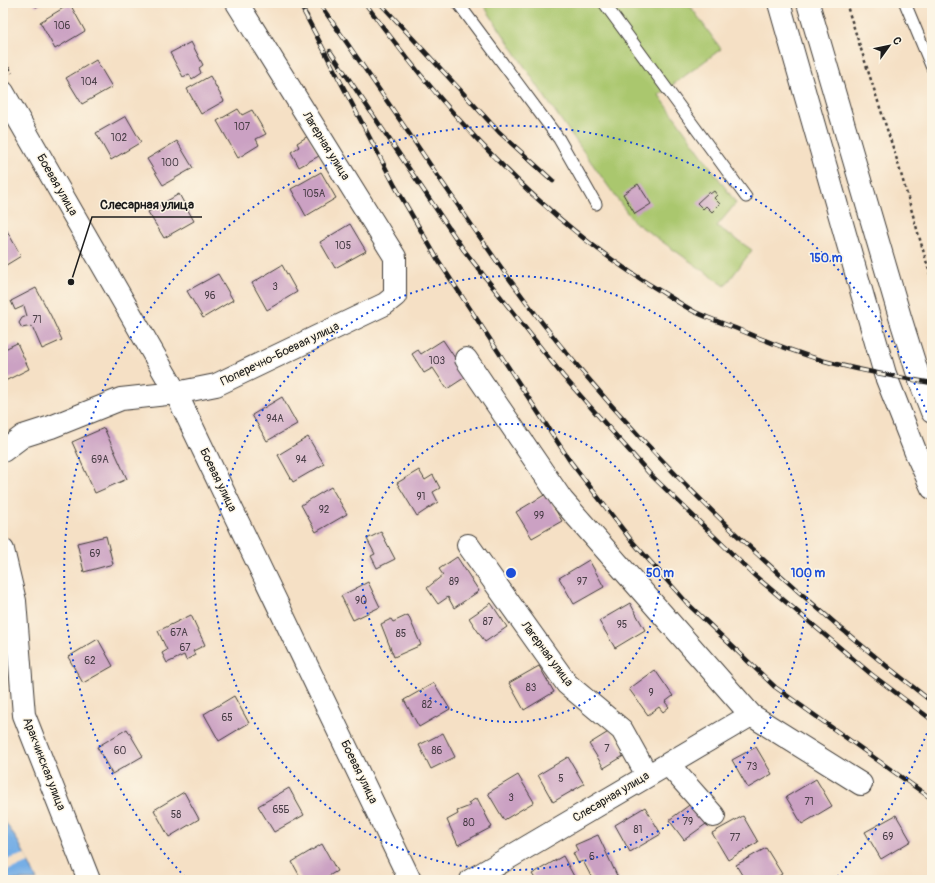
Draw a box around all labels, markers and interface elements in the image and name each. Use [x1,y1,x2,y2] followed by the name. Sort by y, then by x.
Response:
[54,20,70,32] house number: 106
[869,26,909,66] north arrow
[890,34,904,47] text: С
[81,76,97,88] house number: 104
[298,108,353,183] street label: Лагерная улица
[234,121,251,133] house number: 107
[111,132,128,144] house number: 102
[33,151,81,219] street label: Боевая улица
[161,157,179,169] house number: 100
[303,188,326,200] house number: 105А
[92,192,202,217] callout: Слесарная улица
[100,197,194,213] text: Слесарная улица
[335,240,351,252] house number: 105
[810,251,843,266] text: 150 m
[272,281,278,293] house number: 3
[205,290,216,302] house number: 96
[32,314,42,326] house number: 71
[218,319,342,389] street label: Поперечно-Боевая улица
[429,355,446,367] house number: 103
[266,413,284,425] house number: 94А
[196,446,240,515] street label: Боевая улица
[91,454,109,466] house number: 69А
[296,454,307,466] house number: 94
[416,491,426,503] house number: 91
[319,504,330,516] house number: 92
[534,510,544,522] house number: 99
[90,548,100,560] house number: 69
[504,566,518,580] centre of rings
[646,566,674,581] text: 50 m
[791,566,826,581] text: 100 m
[449,576,459,588] house number: 89
[577,576,588,588] house number: 97
[355,595,367,607] house number: 90
[483,616,494,628] house number: 87
[517,617,577,690] street label: Лагерная улица
[617,619,627,631] house number: 95
[170,627,188,639] house number: 67А
[396,628,406,640] house number: 85
[179,642,191,654] house number: 67
[84,655,96,667] house number: 62
[526,682,537,694] house number: 83
[648,687,654,699] house number: 9
[422,699,433,711] house number: 82
[221,712,233,724] house number: 65
[19,715,69,813] street label: Аракчинская улица
[337,738,381,807] street label: Боевая улица
[604,743,610,755] house number: 7
[114,745,126,757] house number: 60
[432,745,443,757] house number: 86
[747,761,758,773] house number: 73
[570,768,652,826] street label: Слесарная улица
[558,773,564,785] house number: 5
[508,792,514,804] house number: 3
[804,796,814,808] house number: 71
[272,804,290,816] house number: 65Б
[171,809,181,821] house number: 58
[683,816,693,828] house number: 79
[463,817,475,829] house number: 80
[634,824,643,836] house number: 81
[883,831,893,843] house number: 69
[730,832,741,844] house number: 77
[589,851,595,863] house number: 6

